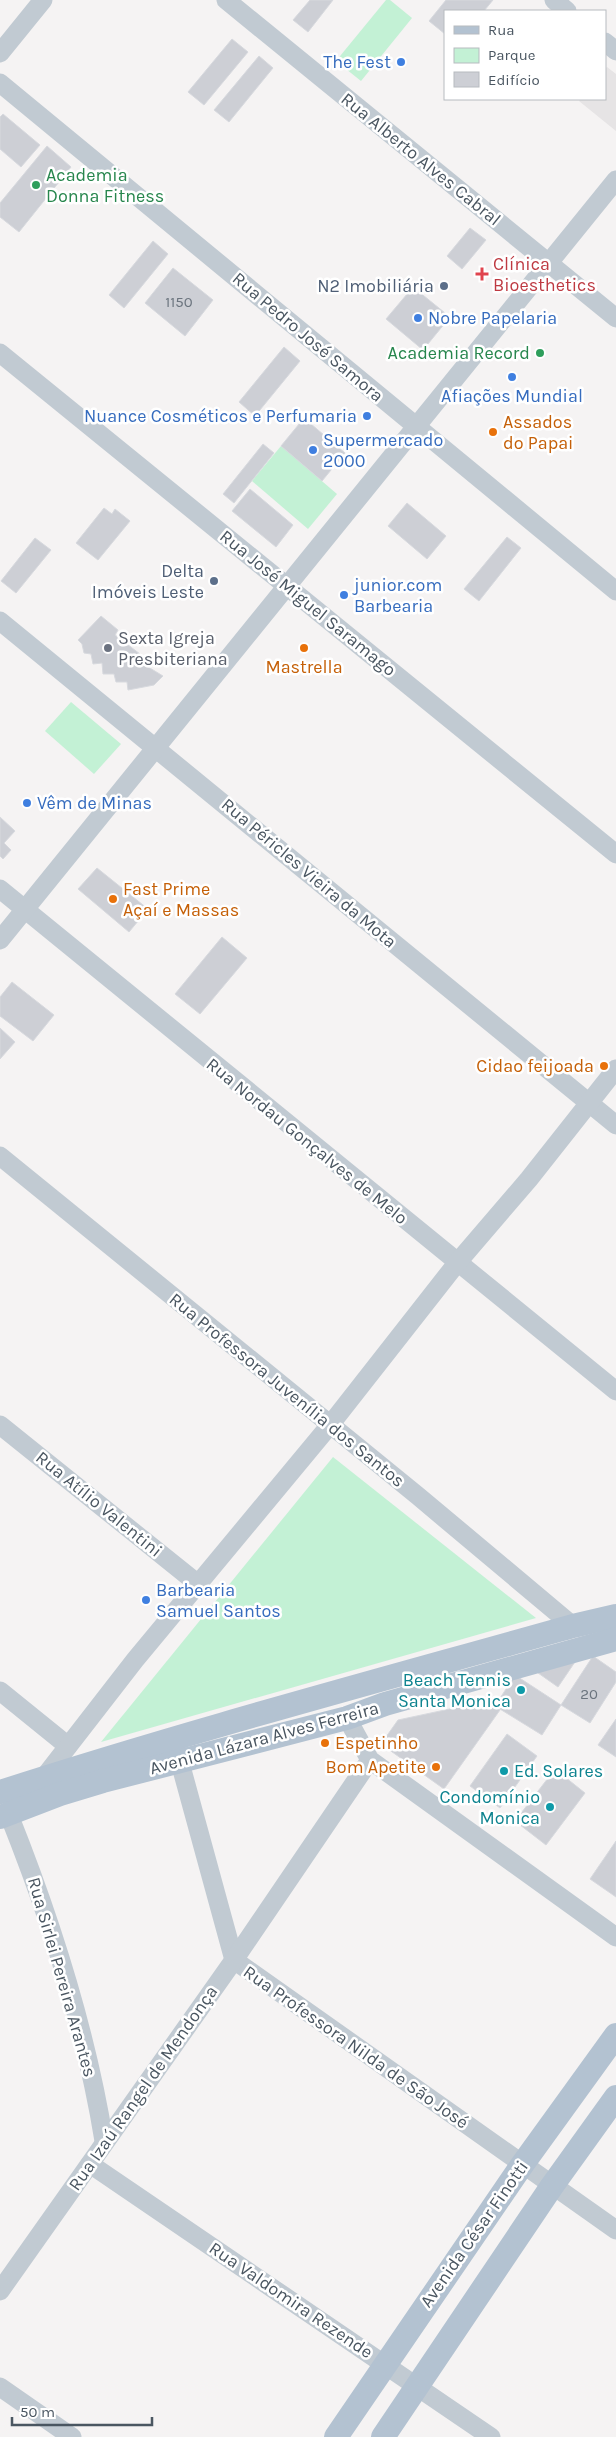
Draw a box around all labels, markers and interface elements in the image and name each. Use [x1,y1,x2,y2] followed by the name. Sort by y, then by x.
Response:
[444,10,606,100] legend
[488,21,515,39] text: Rua
[488,46,536,64] text: Parque
[323,51,391,73] place label: The Fest
[395,56,407,68] marker: The Fest
[488,71,540,89] text: Edifício
[337,88,505,230] street label: Rua Alberto Alves Cabral
[46,164,164,207] place label: Academia Donna Fitness
[30,179,42,191] marker: Academia Donna Fitness
[493,253,596,296] place label: Clínica Bioesthetics
[228,267,388,407] street label: Rua Pedro José Samora
[475,267,489,281] marker: Clínica Bioesthetics
[317,275,434,297] place label: N2 Imobiliária
[438,280,450,292] marker: N2 Imobiliária
[165,293,193,311] house number: 1150
[428,307,557,329] place label: Nobre Papelaria
[412,312,424,324] marker: Nobre Papelaria
[388,342,530,364] place label: Academia Record
[534,347,546,359] marker: Academia Record
[506,371,518,383] marker: Afiações Mundial
[441,385,583,407] place label: Afiações Mundial
[84,405,357,427] place label: Nuance Cosméticos e Perfumaria
[361,410,373,422] marker: Nuance Cosméticos e Perfumaria
[503,411,573,454] place label: Assados do Papai
[487,426,499,438] marker: Assados do Papai
[323,429,443,472] place label: Supermercado 2000
[307,444,319,456] marker: Supermercado 2000
[215,525,401,681] street label: Rua José Miguel Saramago
[92,560,204,603] place label: Delta Imóveis Leste
[352,574,442,617] place label: junior.com Barbearia
[208,575,220,587] marker: Delta Imóveis Leste
[338,589,350,601] marker: junior.com Barbearia
[118,627,228,670] place label: Sexta Igreja Presbiteriana
[102,642,114,654] marker: Sexta Igreja Presbiteriana
[298,642,310,654] marker: Mastrella
[265,656,343,678] place label: Mastrella
[37,792,152,814] place label: Vêm de Minas
[217,793,401,953] street label: Rua Péricles Vieira da Mota
[21,797,33,809] marker: Vêm de Minas
[123,878,239,921] place label: Fast Prime Açaí e Massas
[107,893,119,905] marker: Fast Prime Açaí e Massas
[202,1053,412,1229] street label: Rua Nordau Gonçalves de Melo
[476,1055,594,1077] place label: Cidao feijoada
[598,1060,610,1072] marker: Cidao feijoada
[165,1288,409,1492] street label: Rua Professora Juvenília dos Santos
[31,1446,167,1562] street label: Rua Atílio Valentini
[156,1579,281,1622] place label: Barbearia Samuel Santos
[140,1594,152,1606] marker: Barbearia Samuel Santos
[398,1669,511,1712] place label: Beach Tennis Santa Monica
[515,1684,527,1696] marker: Beach Tennis Santa Monica
[580,1685,598,1703] house number: 20
[147,1697,381,1779] street label: Avenida Lázara Alves Ferreira
[335,1732,418,1754] place label: Espetinho
[319,1737,331,1749] marker: Espetinho
[326,1756,426,1778] place label: Bom Apetite
[514,1760,603,1782] place label: Ed. Solares
[430,1761,442,1773] marker: Bom Apetite
[498,1765,510,1777] marker: Ed. Solares
[439,1786,540,1829] place label: Condomínio Monica
[544,1801,556,1813] marker: Condomínio Monica
[23,1875,101,2079] street label: Rua Sirlei Pereira Arantes
[239,1961,473,2133] street label: Rua Professora Nilda de São José
[64,1981,222,2195] street label: Rua Izaú Rangel de Mendonça
[415,2156,533,2312] street label: Avenida César Finotti
[205,2237,377,2363] street label: Rua Valdomira Rezende
[12,2394,152,2426] scale bar
[20,2403,55,2421] text: 50 m

